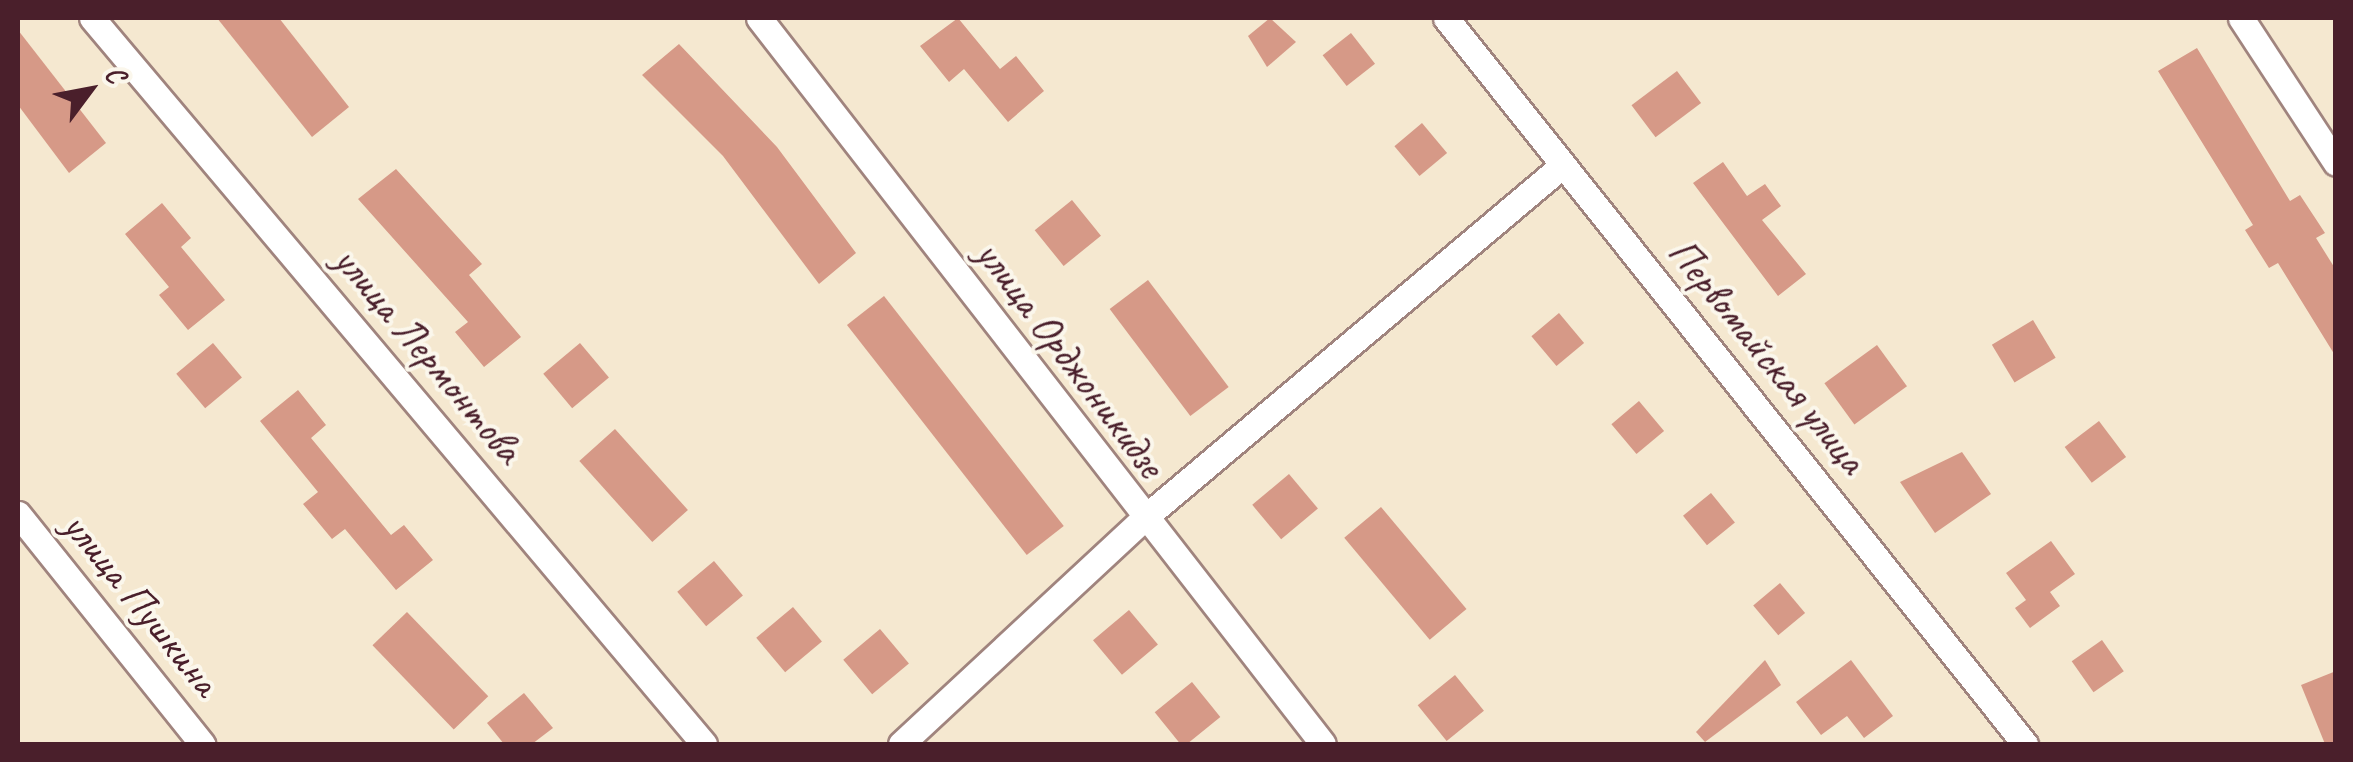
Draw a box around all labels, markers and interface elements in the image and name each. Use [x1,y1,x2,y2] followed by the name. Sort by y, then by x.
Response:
[40,40,140,140] north arrow
[97,59,134,89] text: С
[1656,227,1878,485] street label: Первомайская улица
[966,232,1174,486] street label: улица Орджоникидзе
[322,236,534,474] street label: улица Лермонтова
[51,501,231,707] street label: улица Пушкина

